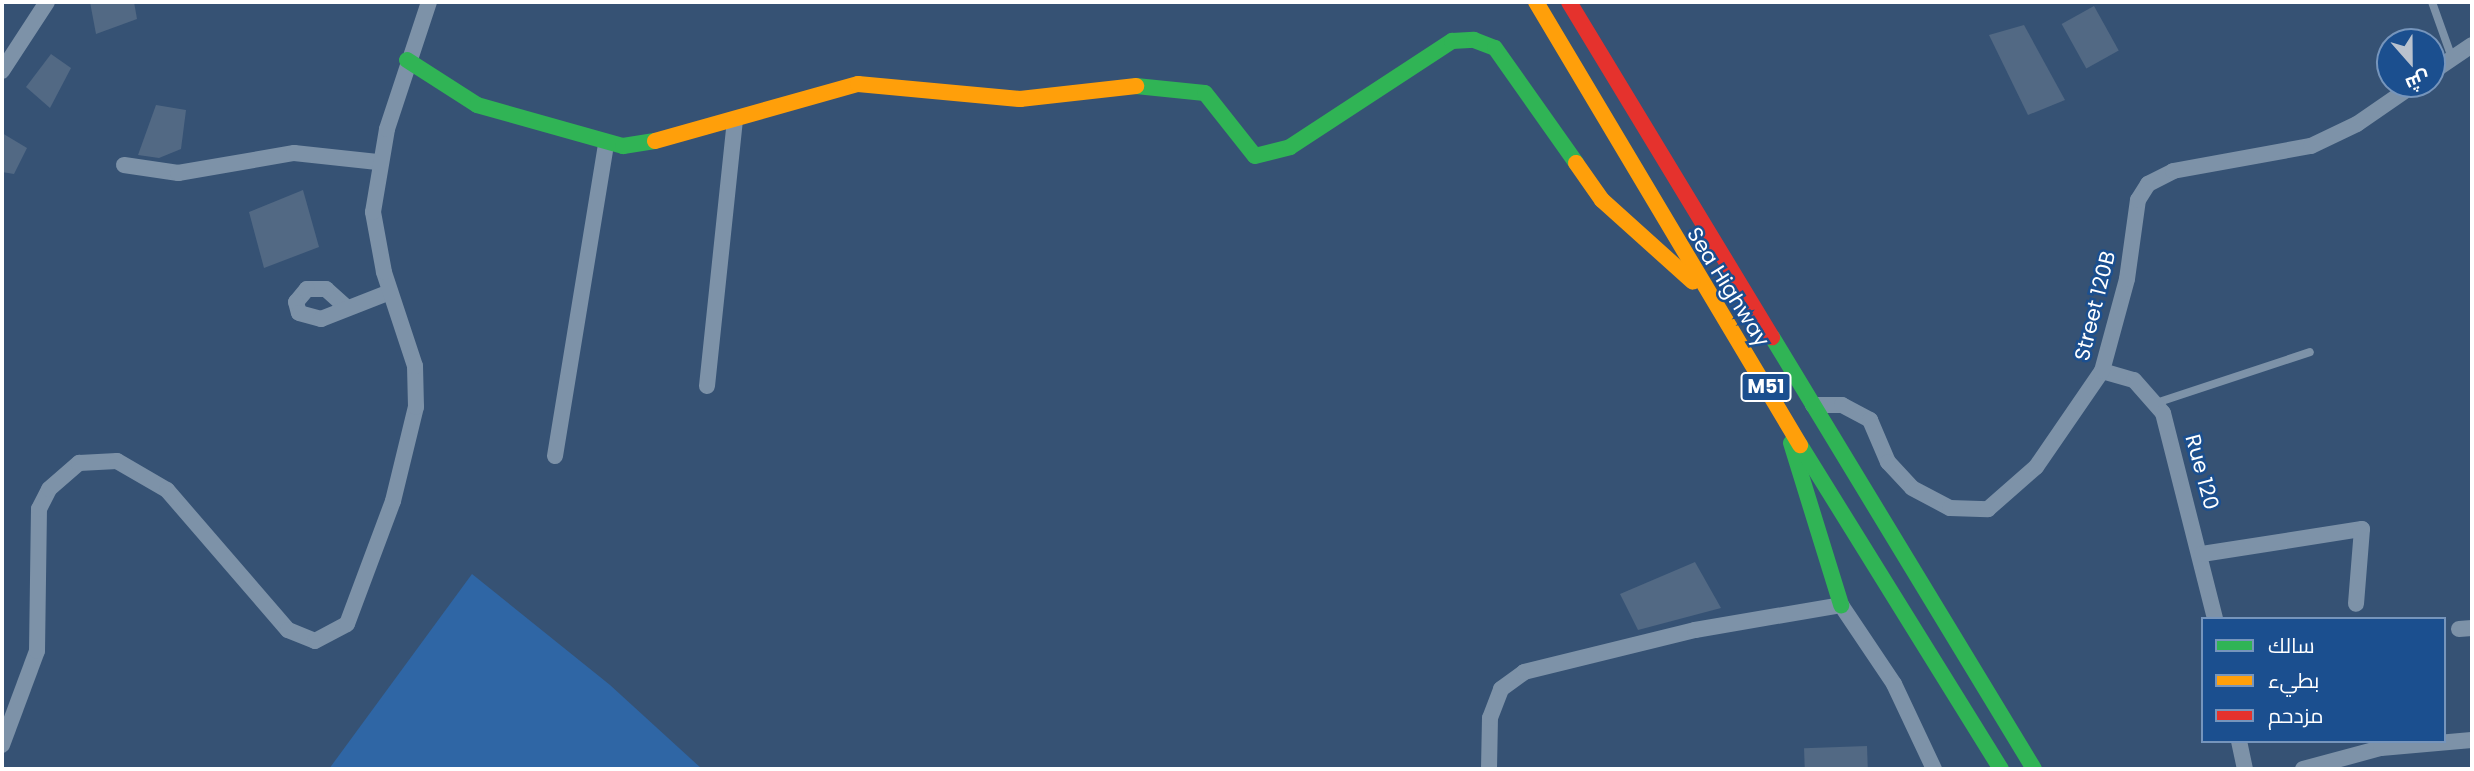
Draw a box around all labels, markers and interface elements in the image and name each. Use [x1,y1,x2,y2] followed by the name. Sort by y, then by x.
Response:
[2376,28,2446,98] north arrow
[2402,64,2434,98] text: ش
[1681,223,1775,351] street label: Sea Highway
[2069,249,2121,363] street label: Street 120B
[1740,372,1792,402] road number: M51
[2180,432,2224,512] street label: Rue 120
[2201,617,2446,743] legend
[2268,631,2315,660] text: سالك
[2268,666,2319,695] text: بطيء
[2268,701,2323,730] text: مزدحم

